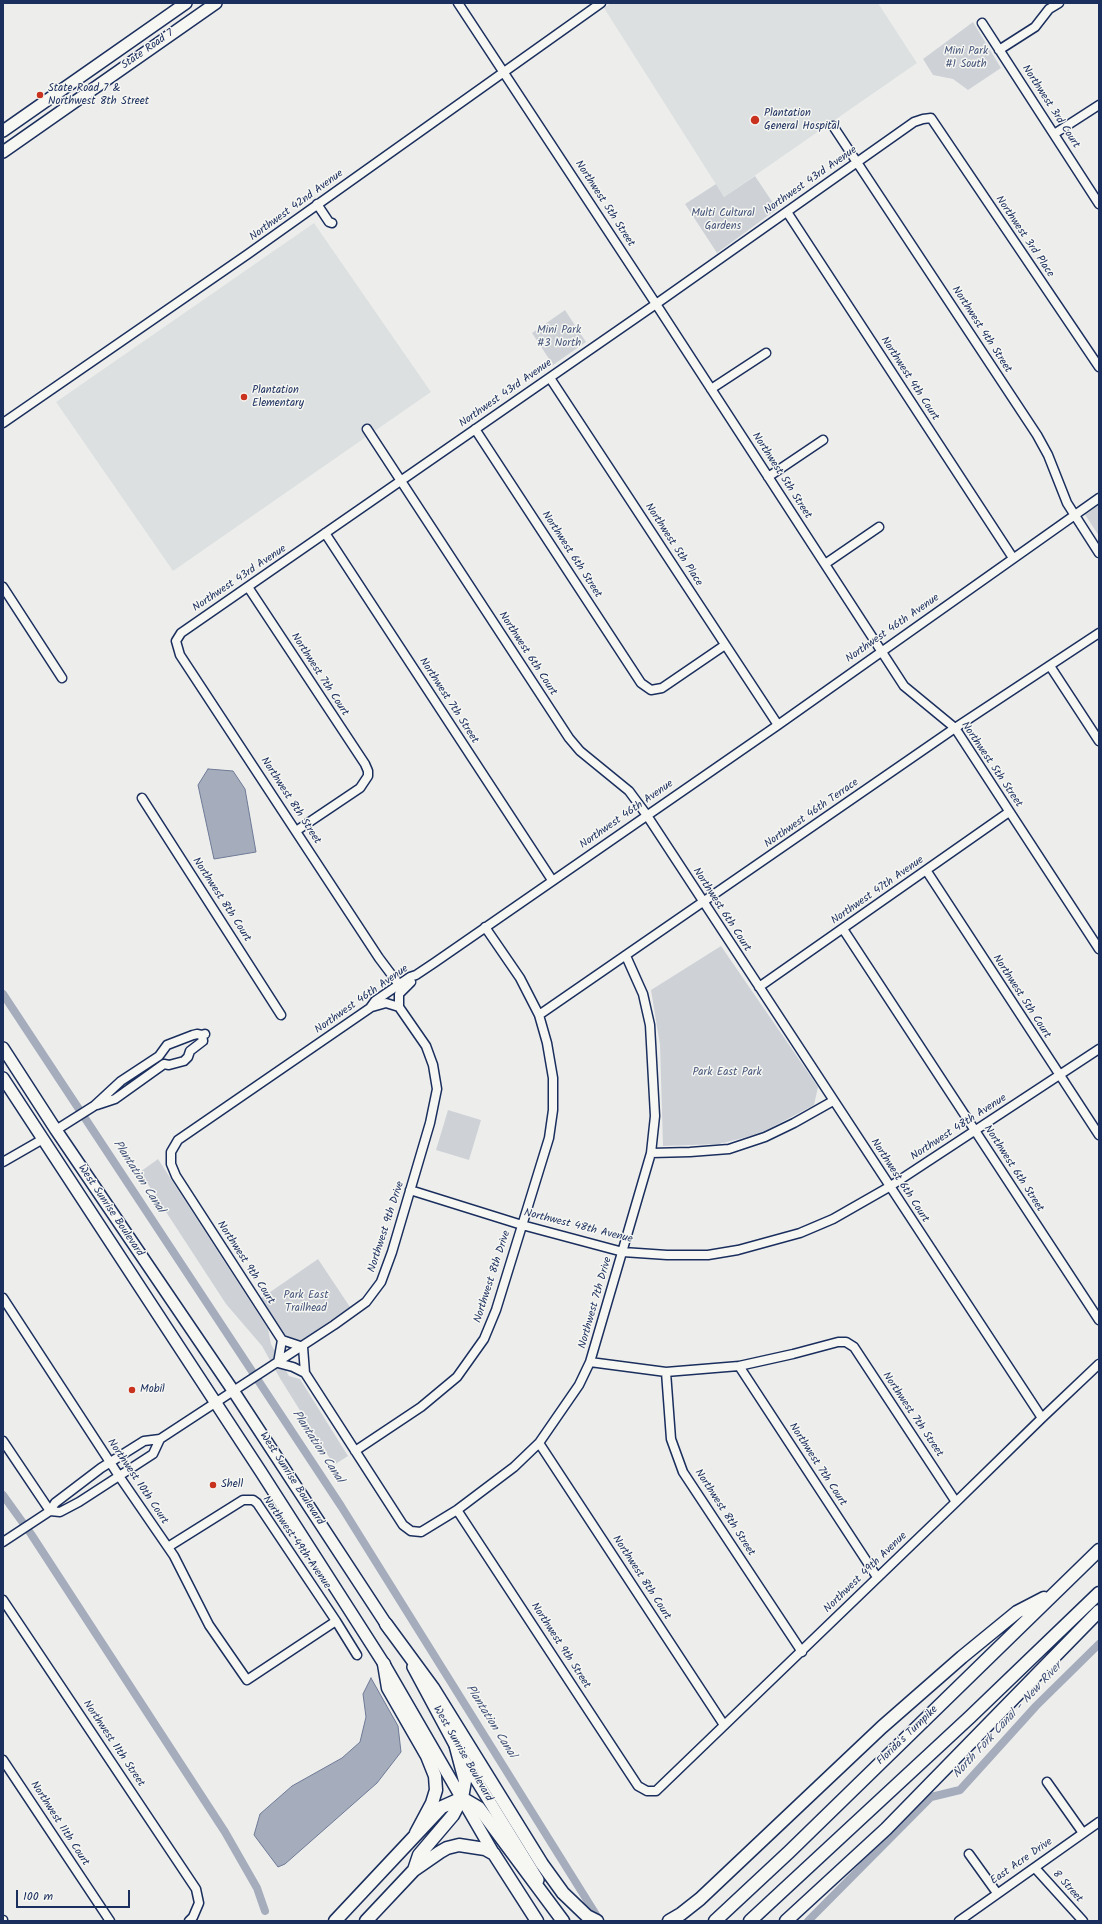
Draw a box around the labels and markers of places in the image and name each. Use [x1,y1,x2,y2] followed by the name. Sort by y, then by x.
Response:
[48,82,149,108] place label: State Road 7 & Northwest 8th Street
[35,90,45,100] marker: State Road 7 & Northwest 8th Street
[764,107,839,133] place label: Plantation General Hospital
[749,114,761,126] marker: Plantation General Hospital
[252,384,304,410] place label: Plantation Elementary
[239,392,249,402] marker: Plantation Elementary
[140,1383,165,1397] place label: Mobil
[127,1385,137,1395] marker: Mobil
[221,1478,243,1492] place label: Shell
[208,1480,218,1490] marker: Shell

